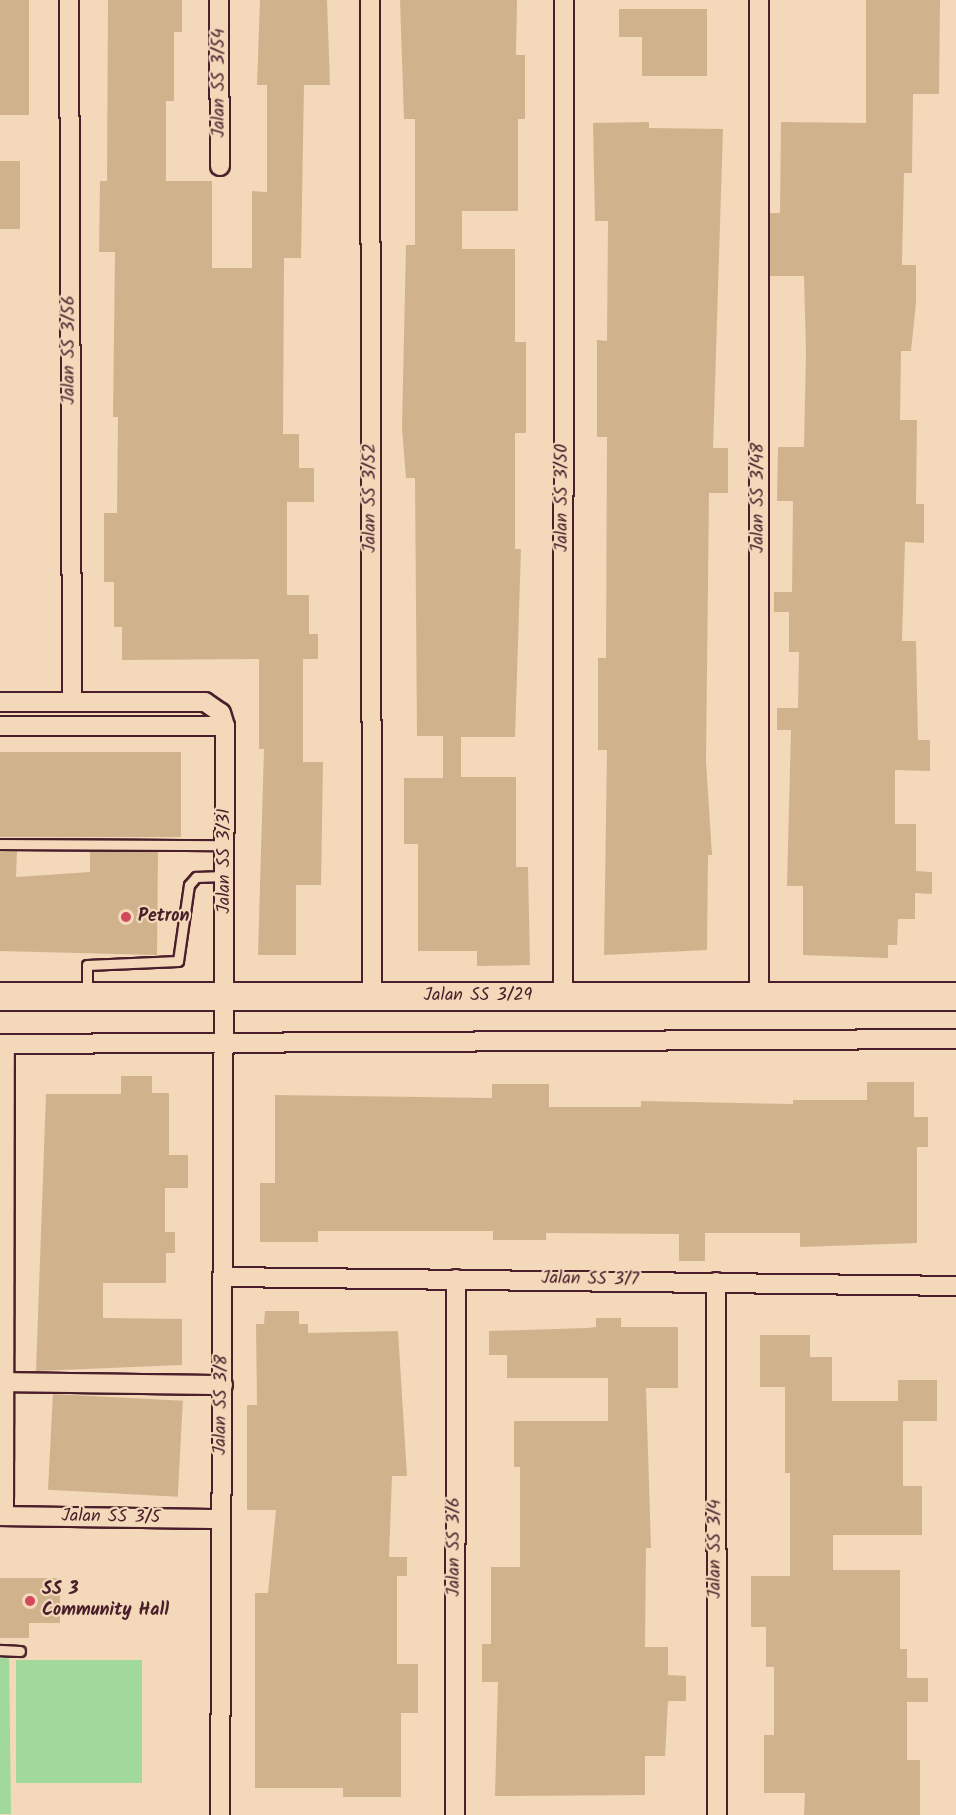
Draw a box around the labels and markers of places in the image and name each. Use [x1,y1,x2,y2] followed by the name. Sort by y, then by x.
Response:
[138,906,189,928] place label: Petron
[119,910,133,924] marker: Petron
[42,1580,169,1622] place label: SS 3 Community Hall
[23,1594,37,1608] marker: SS 3 Community Hall

